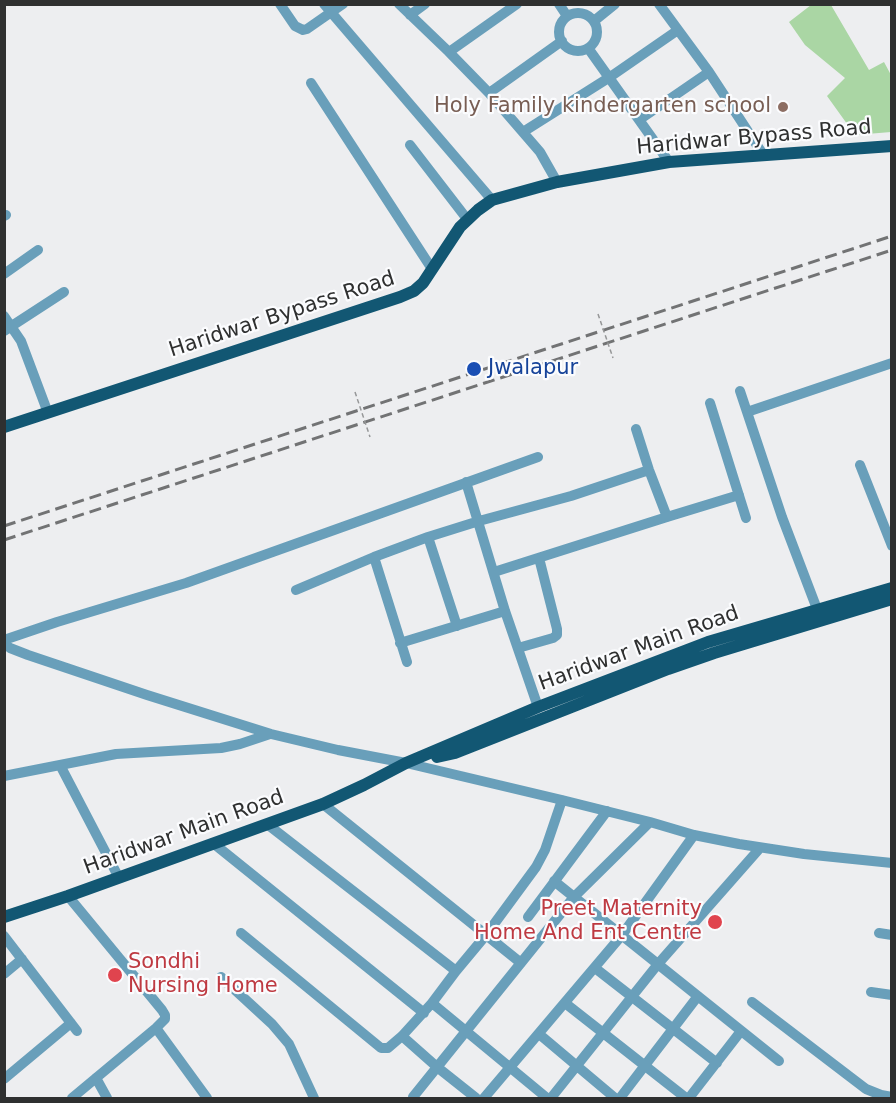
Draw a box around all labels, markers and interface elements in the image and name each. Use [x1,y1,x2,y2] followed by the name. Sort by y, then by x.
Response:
[434,94,771,120] place label: Holy Family kindergarten school
[776,100,790,114] marker: Holy Family kindergarten school
[635,115,873,161] street label: Haridwar Bypass Road
[166,267,398,363] street label: Haridwar Bypass Road
[488,356,578,382] place label: Jwalapur
[465,360,483,378] marker: Jwalapur
[535,601,743,697] street label: Haridwar Main Road
[80,785,288,881] street label: Haridwar Main Road
[474,897,702,947] place label: Preet Maternity Home And Ent Centre
[706,913,724,931] marker: Preet Maternity Home And Ent Centre
[128,950,278,1000] place label: Sondhi Nursing Home
[106,966,124,984] marker: Sondhi Nursing Home

